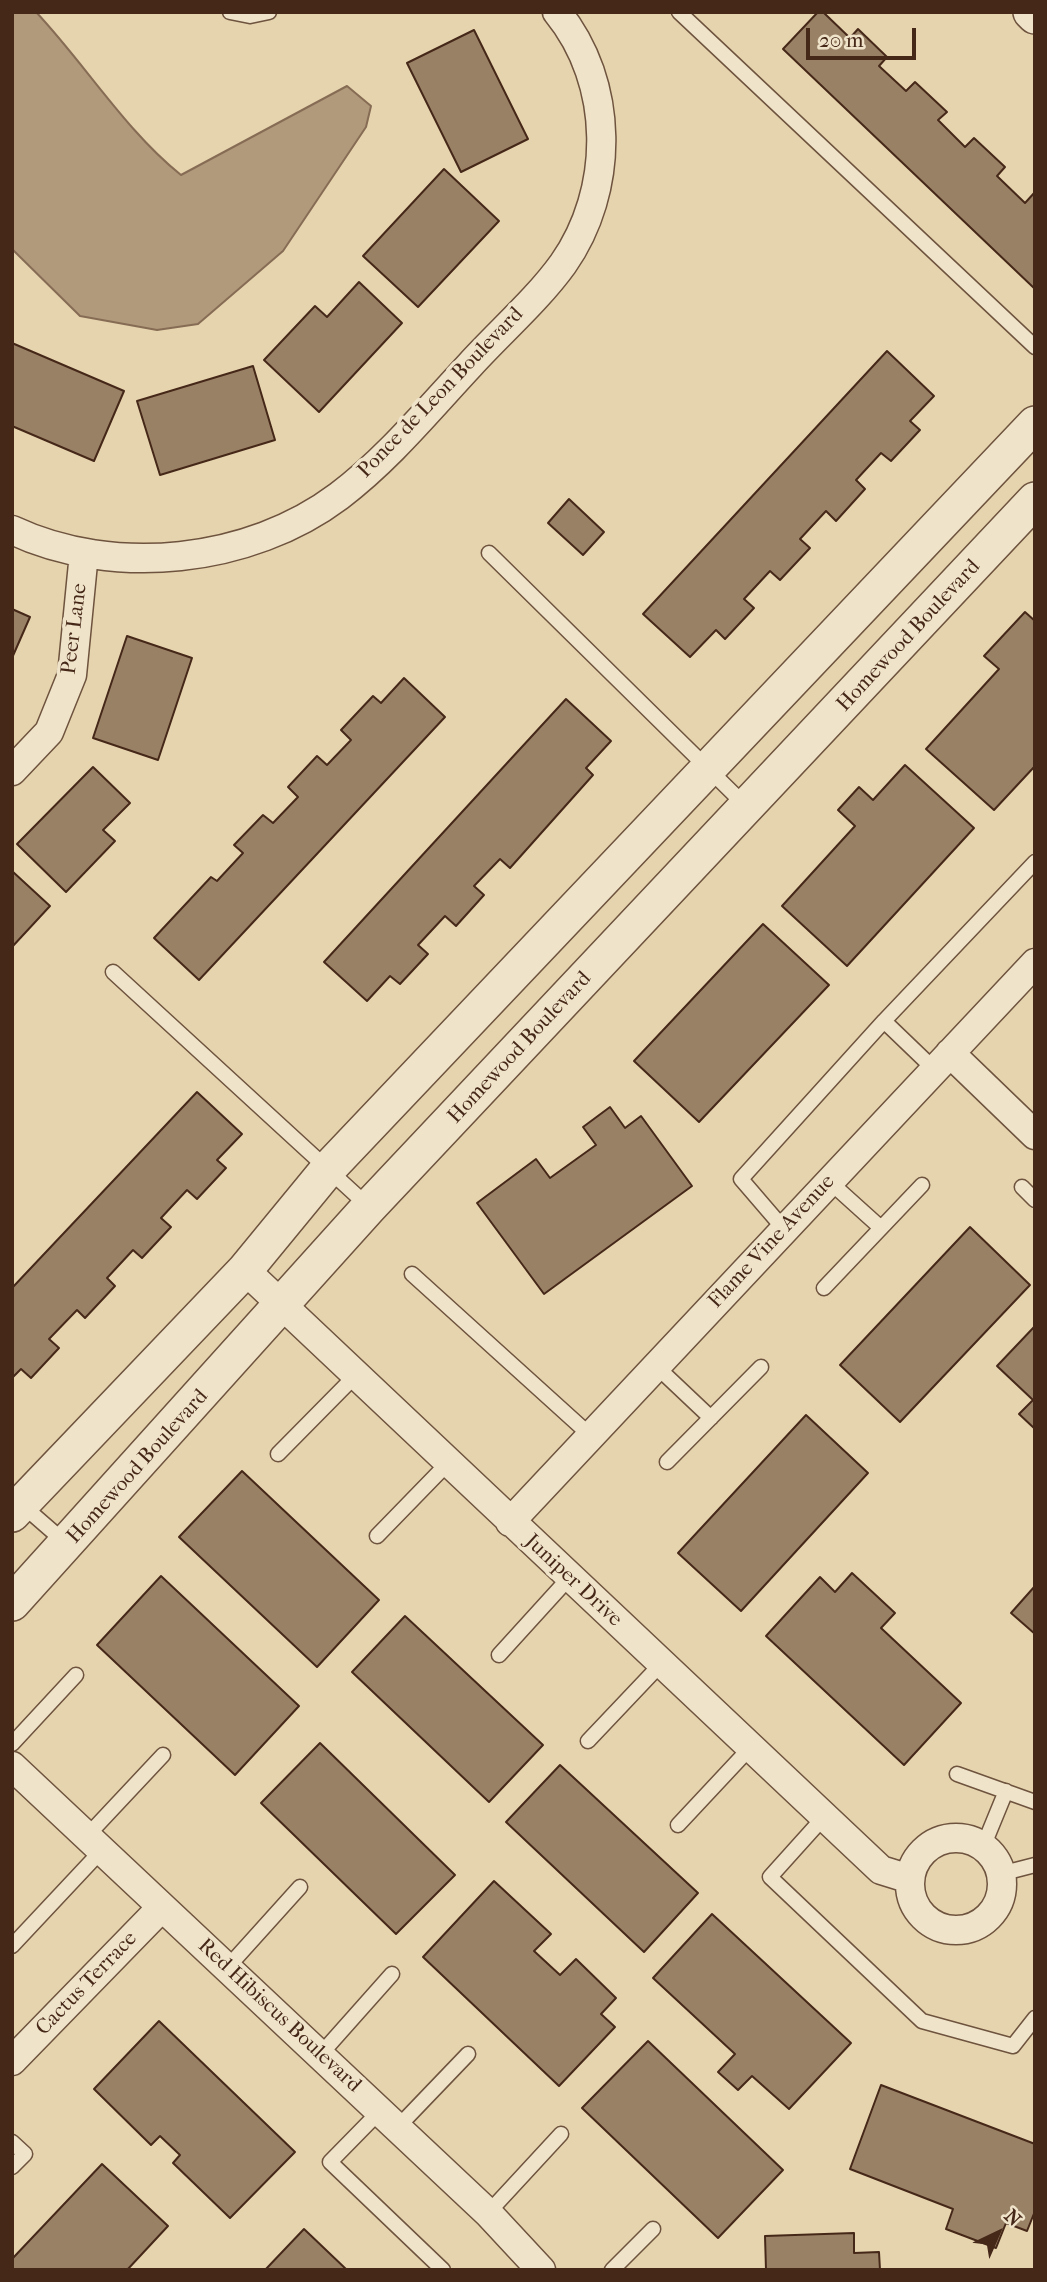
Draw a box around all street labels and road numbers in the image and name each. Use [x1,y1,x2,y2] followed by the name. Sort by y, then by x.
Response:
[353,302,529,484] street label: Ponce de Leon Boulevard
[832,555,986,717] street label: Homewood Boulevard
[57,582,93,676] street label: Peer Lane
[443,967,597,1129] street label: Homewood Boulevard
[704,1170,840,1314] street label: Flame Vine Avenue
[62,1385,214,1549] street label: Homewood Boulevard
[519,1529,627,1633] street label: Juniper Drive
[31,1927,143,2041] street label: Cactus Terrace
[192,1934,366,2098] street label: Red Hibiscus Boulevard

